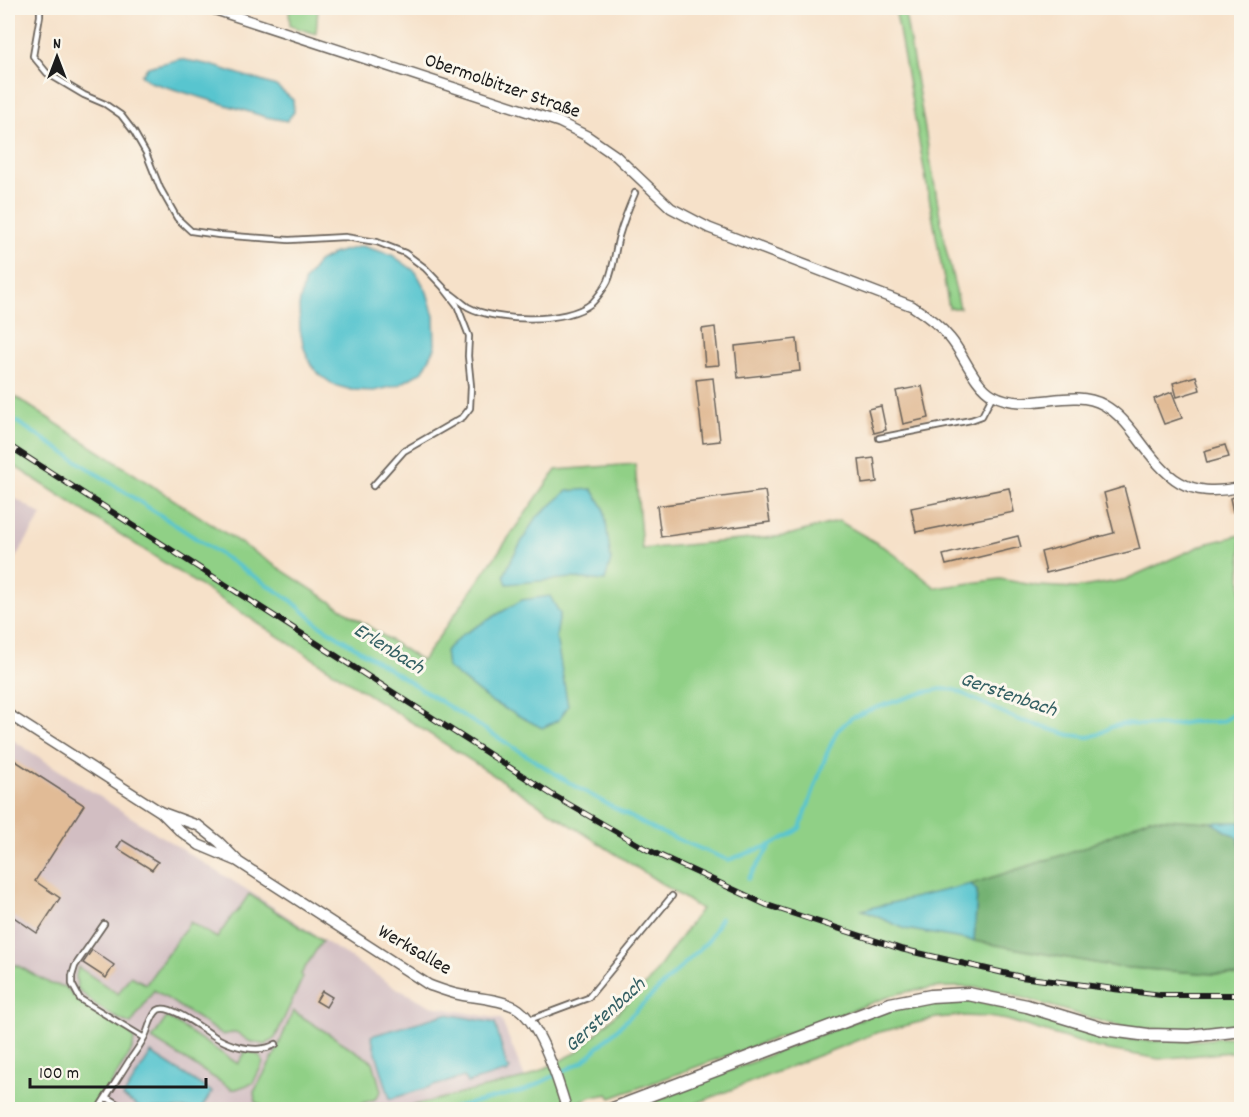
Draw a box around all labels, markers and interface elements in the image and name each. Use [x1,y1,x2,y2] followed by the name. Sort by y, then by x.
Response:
[27,27,87,87] north arrow
[53,33,61,56] text: N
[420,47,584,127] street label: Obermolbitzer Straße
[347,617,430,684] water label: Erlenbach
[956,666,1062,727] water label: Gerstenbach
[372,919,456,983] street label: Werksallee
[559,970,654,1061] water label: Gerstenbach
[30,1051,206,1089] scale bar
[39,1062,79,1087] text: 100 m

